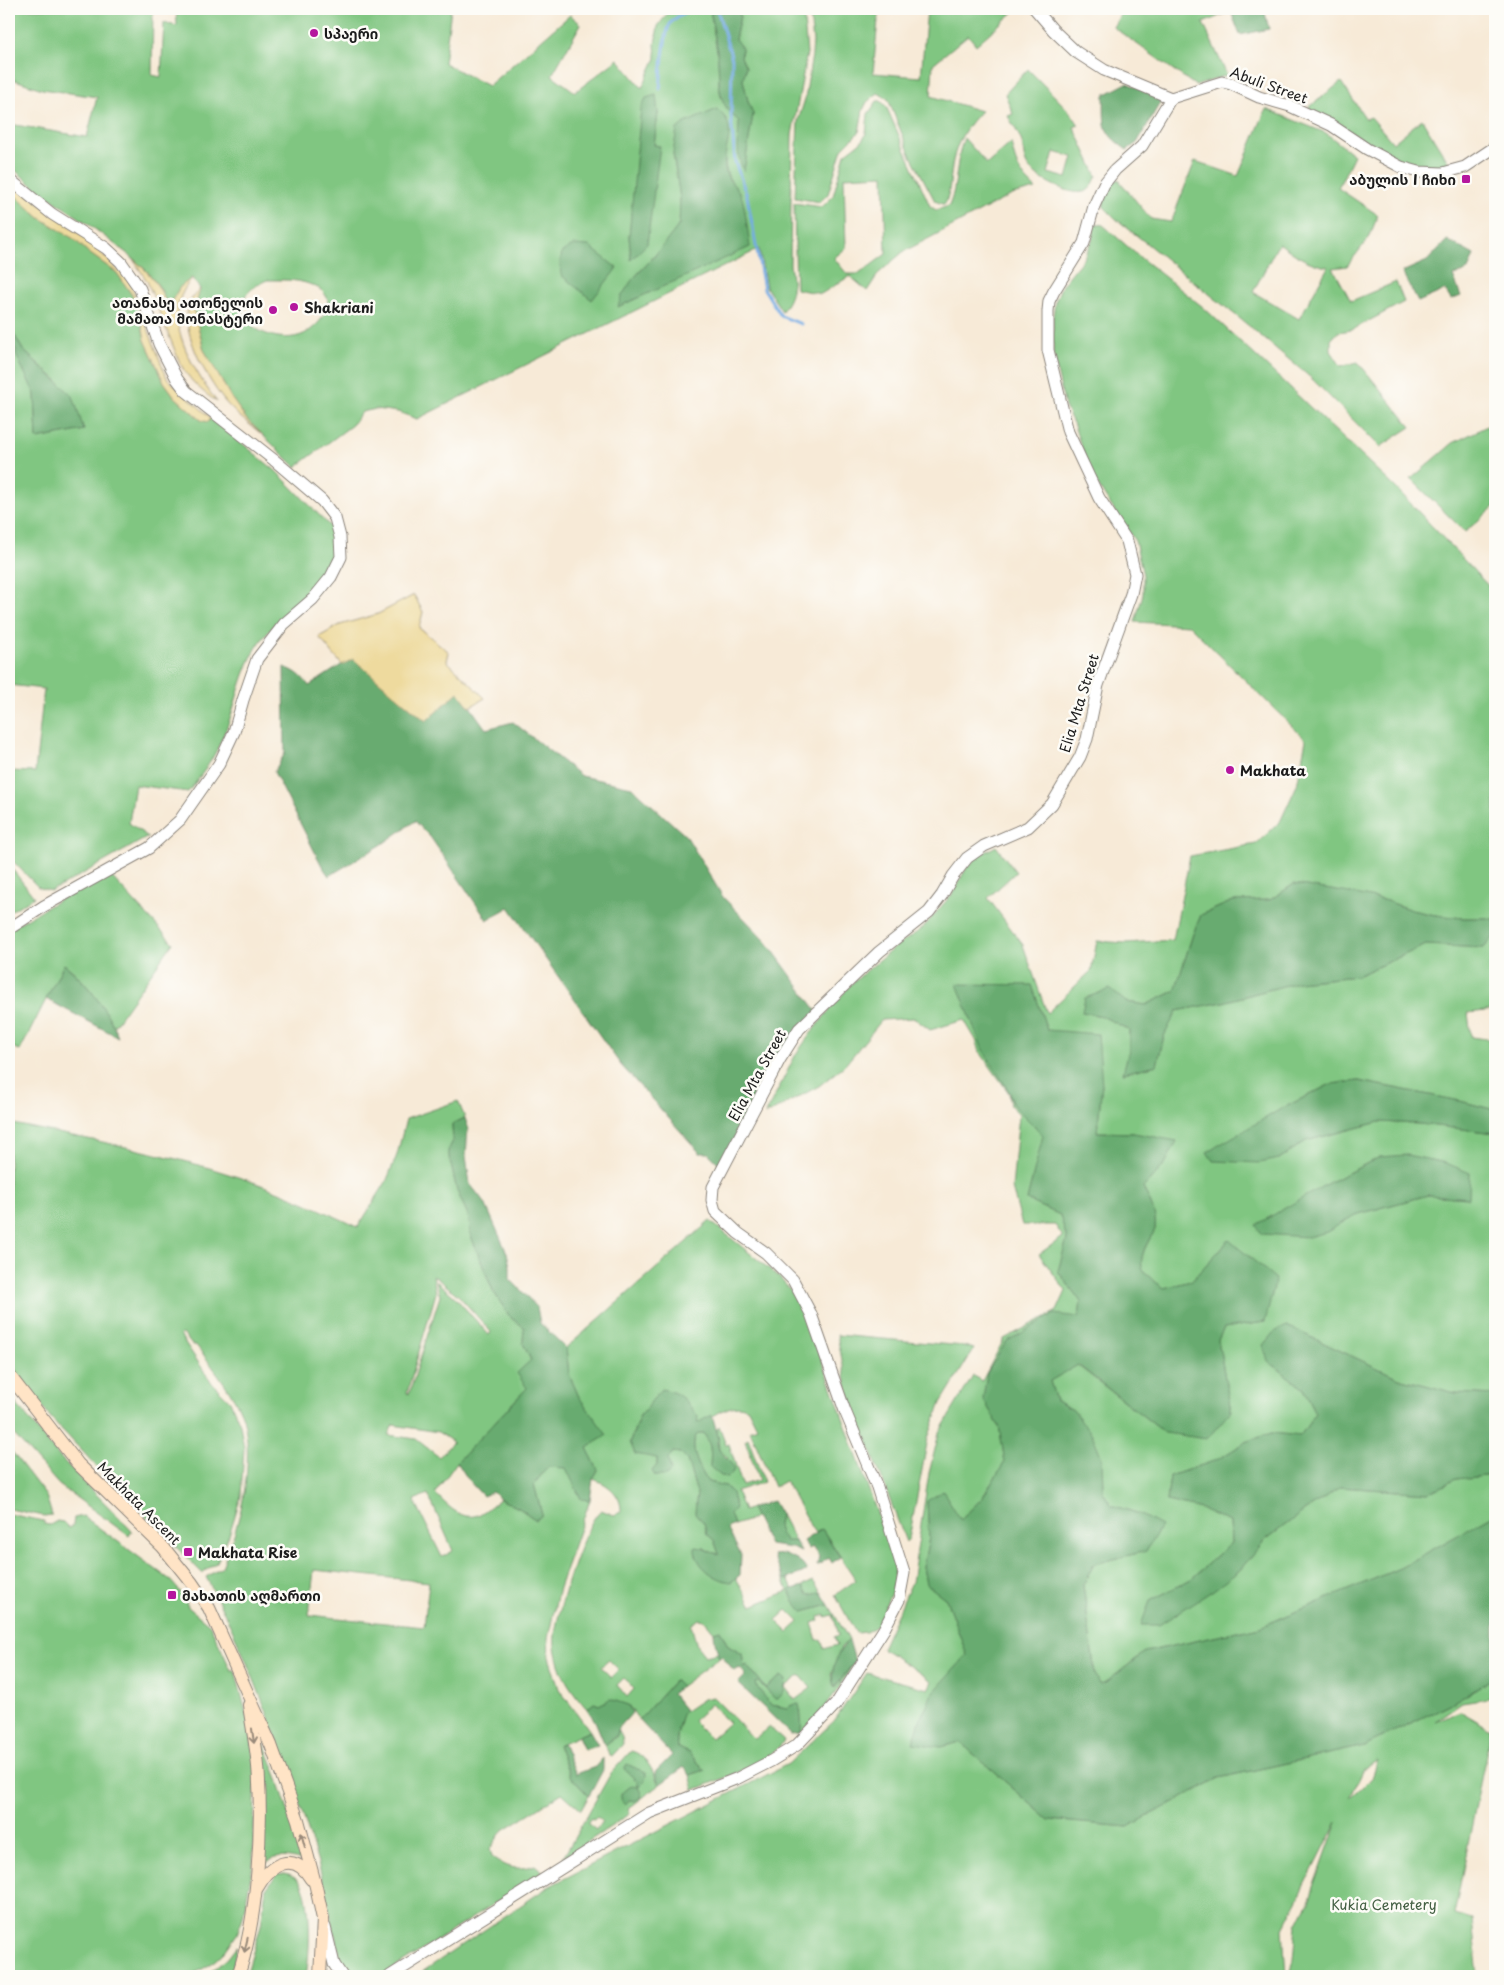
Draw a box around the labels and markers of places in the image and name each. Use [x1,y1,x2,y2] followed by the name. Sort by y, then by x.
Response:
[324,23,378,44] place label: სპაერი
[308,27,320,39] marker: სპაერი
[1349,169,1456,190] place label: აბულის I ჩიხი
[1460,173,1472,185] marker: აბულის I ჩიხი
[112,292,263,329] place label: ათანასე ათონელის მამათა მონასტერი
[304,297,374,318] place label: Shakriani
[288,301,300,313] marker: Shakriani
[267,304,279,316] marker: ათანასე ათონელის მამათა მონასტერი
[1240,760,1306,781] place label: Makhata
[1224,764,1236,776] marker: Makhata
[198,1542,298,1563] place label: Makhata Rise
[182,1546,194,1558] marker: Makhata Rise
[182,1585,321,1606] place label: მახათის აღმართი
[166,1589,178,1601] marker: მახათის აღმართი

